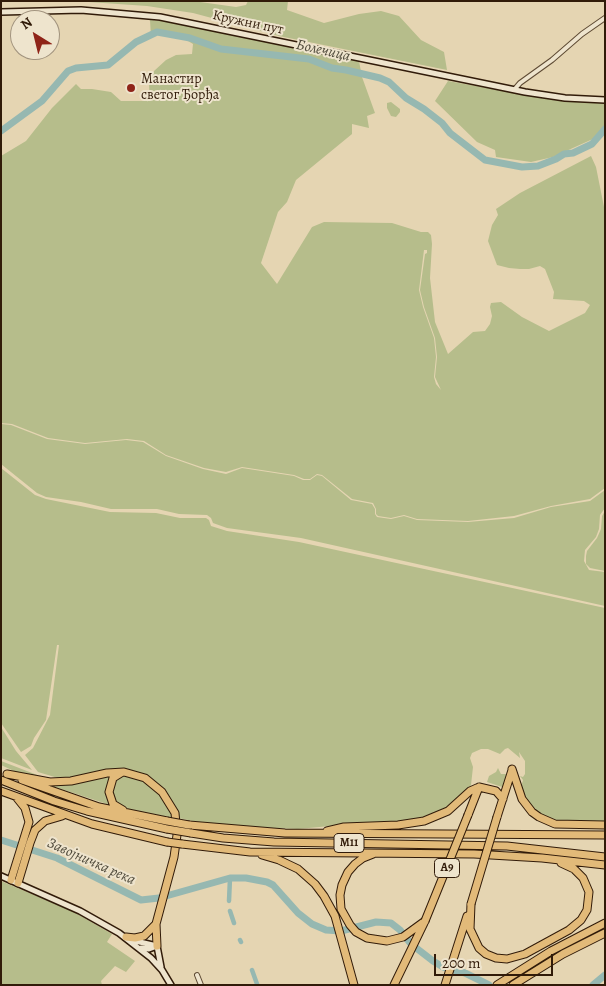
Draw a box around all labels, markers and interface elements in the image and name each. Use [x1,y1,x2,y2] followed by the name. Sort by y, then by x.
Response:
[211,7,285,39] street label: Кружни пут
[10,10,60,60] north arrow
[17,13,36,34] text: N
[294,36,352,66] water label: Болечица
[141,72,219,104] place label: Манастир светог Ђорђа
[125,82,137,94] marker: Манастир светог Ђорђа
[334,834,364,852] road number: M11
[44,835,138,889] water label: Завојничка река
[434,858,460,878] road number: A9
[436,944,555,976] scale bar
[442,953,481,973] text: 200 m

